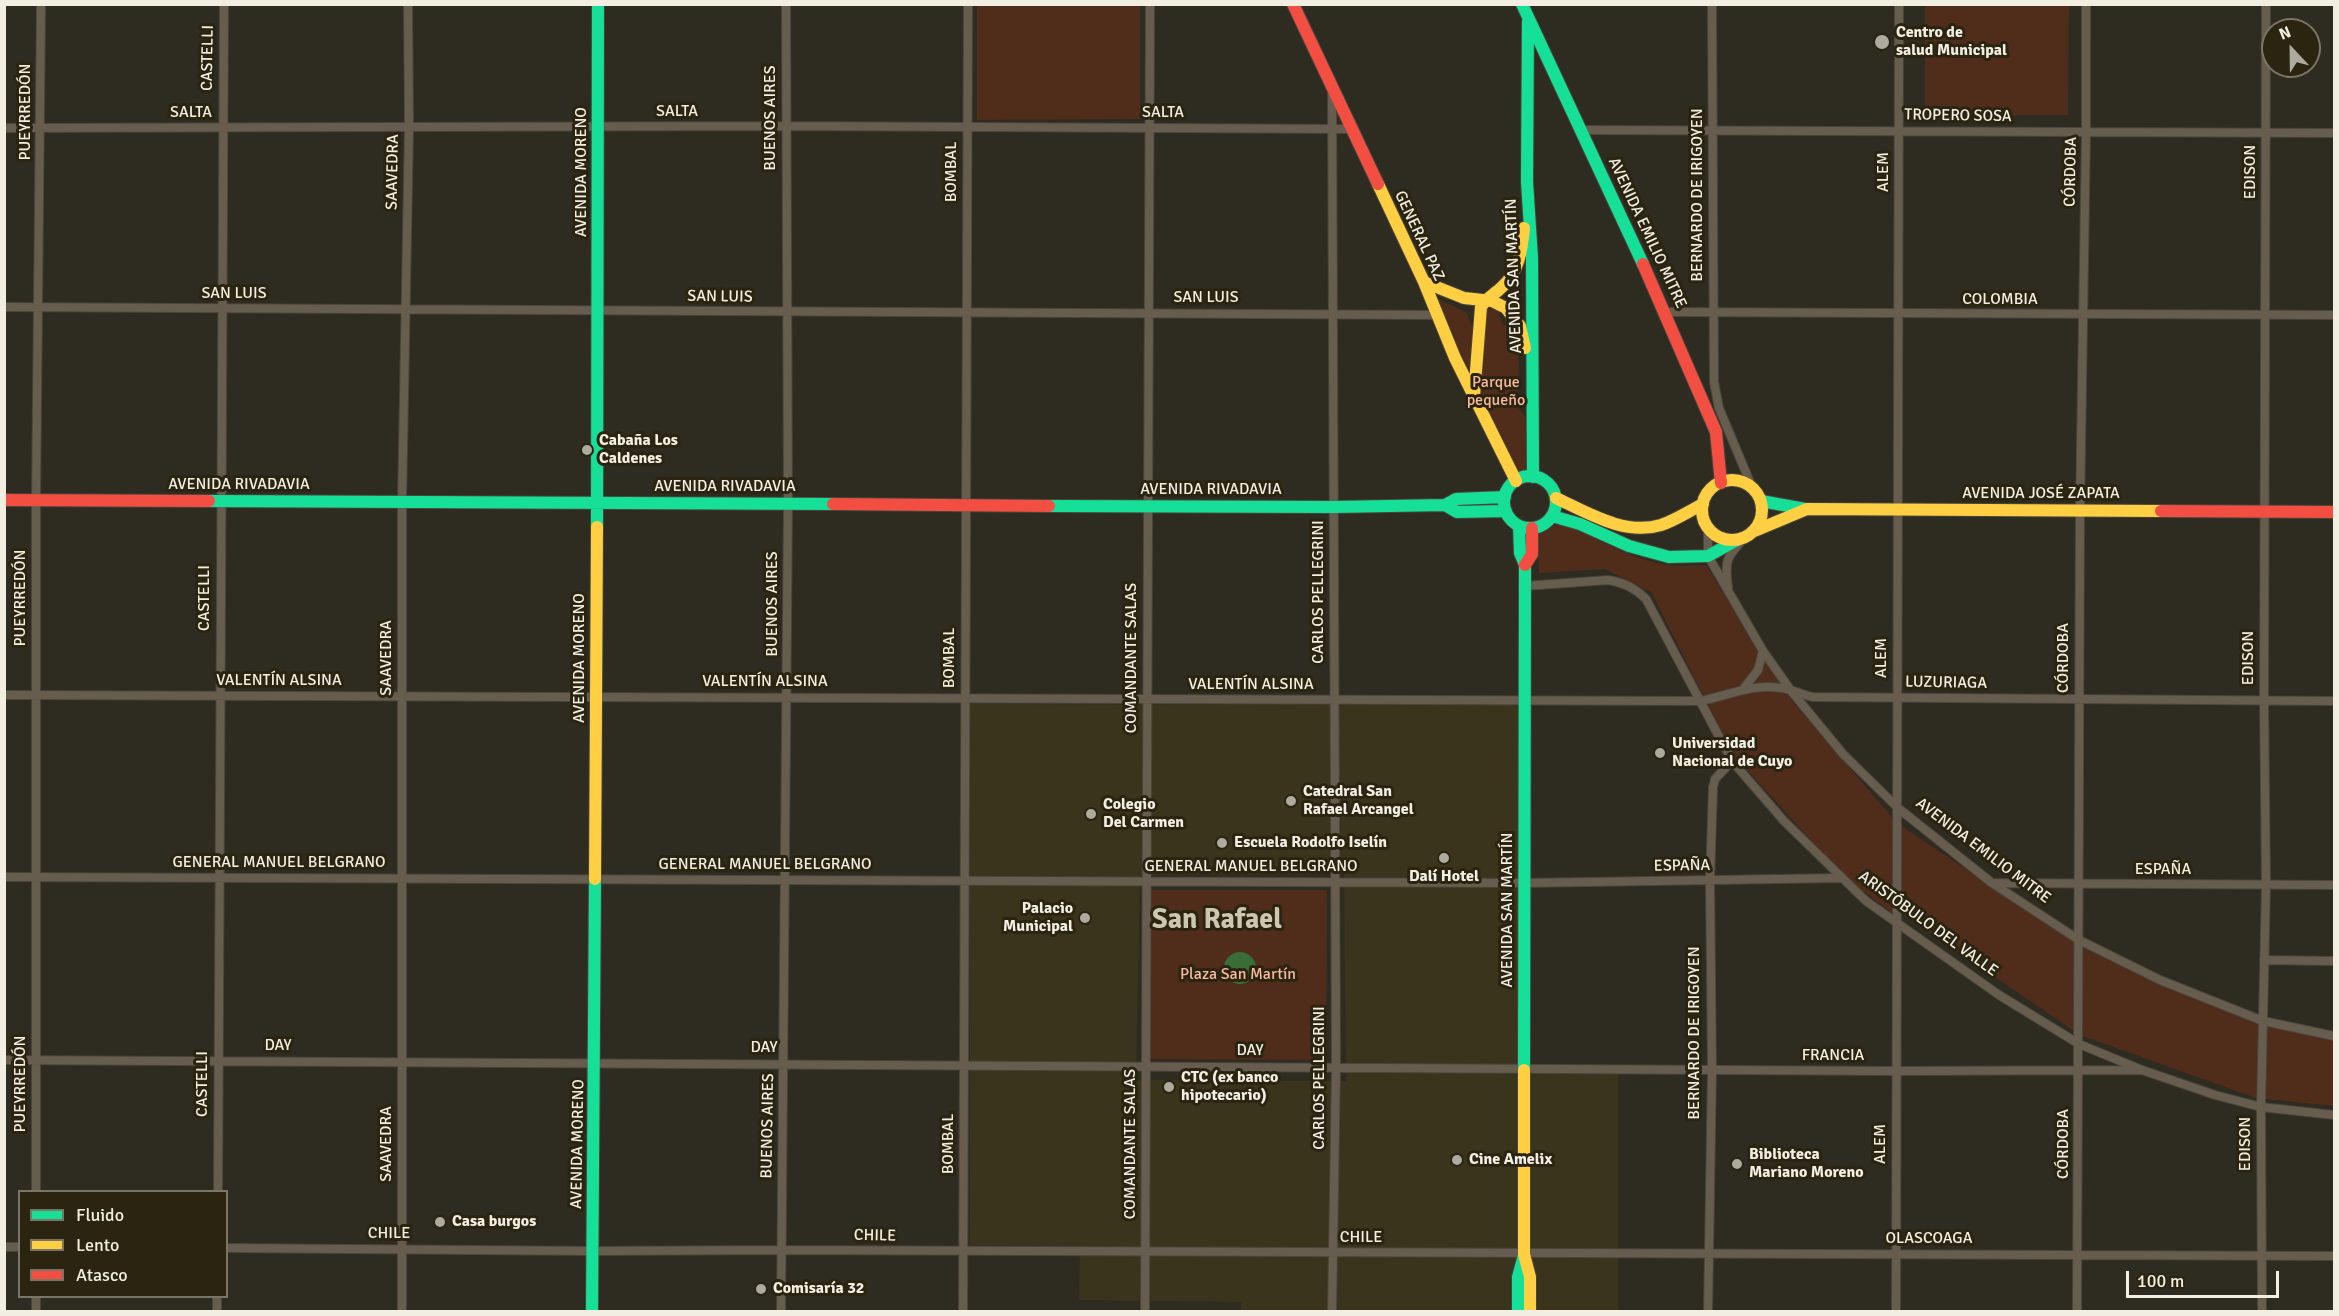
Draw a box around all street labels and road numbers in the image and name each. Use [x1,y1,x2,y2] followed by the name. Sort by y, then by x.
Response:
[198,25,218,91] street label: CASTELLI
[16,64,36,160] street label: PUEYRREDÓN
[761,65,781,171] street label: BUENOS AIRES
[656,102,698,122] street label: SALTA
[170,103,212,123] street label: SALTA
[1142,103,1184,123] street label: SALTA
[1904,105,2012,127] street label: TROPERO SOSA
[572,107,592,237] street label: AVENIDA MORENO
[1688,108,1708,282] street label: BERNARDO DE IRIGOYEN
[383,134,403,210] street label: SAAVEDRA
[2061,137,2081,207] street label: CÓRDOBA
[942,142,962,202] street label: BOMBAL
[2241,145,2261,199] street label: EDISON
[1874,152,1894,192] street label: ALEM
[1604,155,1690,311] street label: AVENIDA EMILIO MITRE
[1390,188,1448,284] street label: GENERAL PAZ
[1502,198,1526,354] street label: AVENIDA SAN MARTÍN
[201,284,267,304] street label: SAN LUIS
[687,287,753,307] street label: SAN LUIS
[1173,288,1239,308] street label: SAN LUIS
[1962,290,2038,310] street label: COLOMBIA
[168,475,310,495] street label: AVENIDA RIVADAVIA
[654,477,796,497] street label: AVENIDA RIVADAVIA
[1140,480,1282,500] street label: AVENIDA RIVADAVIA
[1962,484,2120,504] street label: AVENIDA JOSÉ ZAPATA
[1309,520,1329,664] street label: CARLOS PELLEGRINI
[11,550,31,646] street label: PUEYRREDÓN
[763,551,783,657] street label: BUENOS AIRES
[195,565,215,631] street label: CASTELLI
[1122,583,1142,733] street label: COMANDANTE SALAS
[570,593,590,723] street label: AVENIDA MORENO
[377,620,397,696] street label: SAAVEDRA
[2054,623,2074,693] street label: CÓRDOBA
[940,628,960,688] street label: BOMBAL
[2239,631,2259,685] street label: EDISON
[1872,638,1892,678] street label: ALEM
[216,671,342,691] street label: VALENTÍN ALSINA
[702,672,828,692] street label: VALENTÍN ALSINA
[1905,673,1987,693] street label: LUZURIAGA
[1188,675,1314,695] street label: VALENTÍN ALSINA
[1912,794,2054,908] street label: AVENIDA EMILIO MITRE
[1498,833,1518,987] street label: AVENIDA SAN MARTÍN
[172,853,386,873] street label: GENERAL MANUEL BELGRANO
[658,855,872,875] street label: GENERAL MANUEL BELGRANO
[1654,856,1710,876] street label: ESPAÑA
[1144,857,1358,877] street label: GENERAL MANUEL BELGRANO
[2135,860,2191,880] street label: ESPAÑA
[1855,867,2001,981] street label: ARISTÓBULO DEL VALLE
[1685,946,1705,1120] street label: BERNARDO DE IRIGOYEN
[1310,1006,1330,1150] street label: CARLOS PELLEGRINI
[11,1036,31,1132] street label: PUEYRREDÓN
[264,1036,292,1056] street label: DAY
[750,1038,778,1058] street label: DAY
[1236,1041,1264,1061] street label: DAY
[1802,1046,1864,1066] street label: FRANCIA
[193,1051,213,1117] street label: CASTELLI
[1121,1069,1141,1219] street label: COMANDANTE SALAS
[757,1073,779,1179] street label: BUENOS AIRES
[567,1079,589,1209] street label: AVENIDA MORENO
[377,1106,397,1182] street label: SAAVEDRA
[2054,1109,2074,1179] street label: CÓRDOBA
[939,1114,959,1174] street label: BOMBAL
[2236,1117,2256,1171] street label: EDISON
[1871,1124,1891,1164] street label: ALEM
[368,1224,410,1244] street label: CHILE
[854,1226,896,1246] street label: CHILE
[1340,1228,1382,1248] street label: CHILE
[1886,1229,1972,1249] street label: OLASCOAGA

